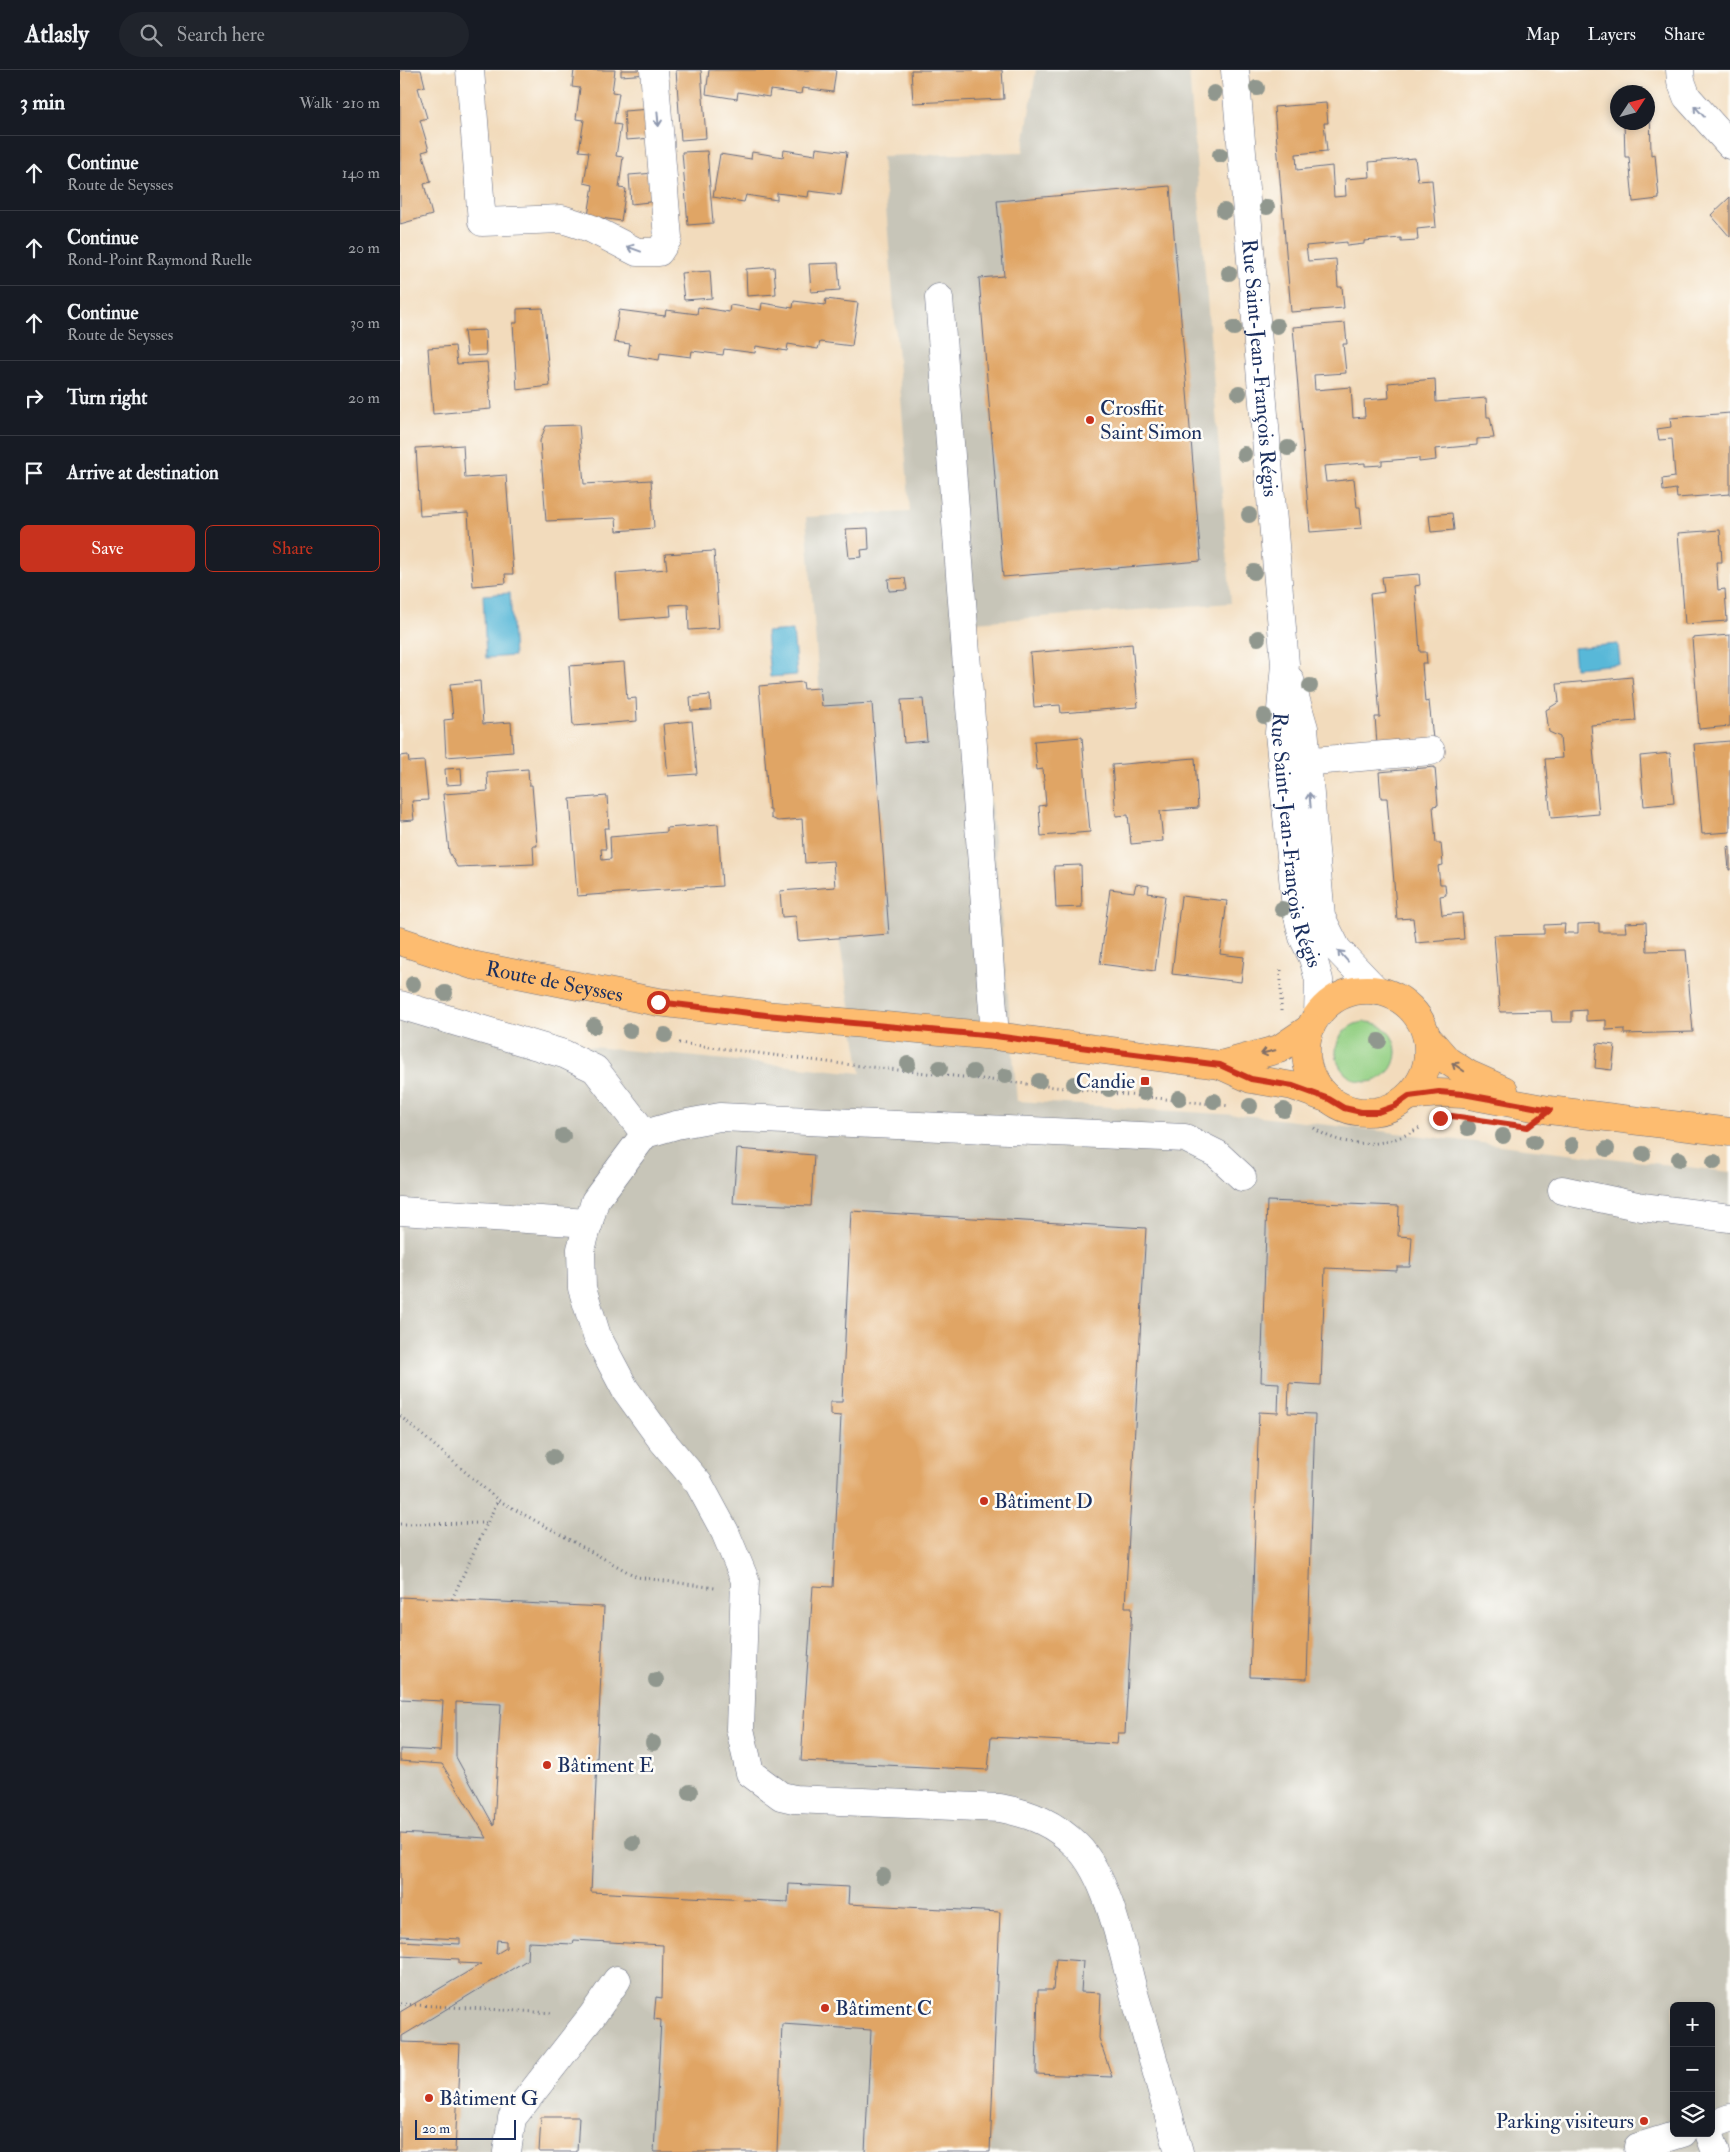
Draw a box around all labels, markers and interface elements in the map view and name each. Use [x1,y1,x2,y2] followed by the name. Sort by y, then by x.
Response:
[119,12,469,57] search box
[25,19,89,50] text: Atlasly
[137,21,165,49] icon: search
[177,23,265,47] text: Search here
[1526,23,1560,46] text: Map
[1588,23,1636,46] text: Layers
[1664,23,1705,46] text: Share
[1610,85,1655,130] north arrow
[20,89,65,116] text: 3 min
[299,93,380,113] text: Walk · 210 m
[1693,104,1705,117] one-way arrow
[654,110,663,126] one-way arrow
[67,151,138,175] text: Continue
[20,159,48,187] icon: ahead
[342,163,380,183] text: 140 m
[67,175,173,195] text: Route de Seysses
[67,226,138,250] text: Continue
[20,234,48,262] icon: ahead
[348,238,380,258] text: 20 m
[1235,238,1284,498] street label: Rue Saint-Jean-François Régis
[627,244,642,253] one-way arrow
[67,250,252,270] text: Rond-Point Raymond Ruelle
[67,301,138,325] text: Continue
[20,309,48,337] icon: ahead
[350,313,380,333] text: 30 m
[67,325,173,345] text: Route de Seysses
[20,384,48,412] icon: right
[67,386,147,410] text: Turn right
[348,388,380,408] text: 20 m
[1100,395,1202,446] place label: Crosffit Saint Simon
[1084,414,1096,426] marker: Crosffit Saint Simon
[20,459,48,487] icon: arrive
[67,461,219,485] text: Arrive at destination
[20,525,195,572] button: Save
[205,525,380,572] button: Share
[1265,711,1328,971] street label: Rue Saint-Jean-François Régis
[1306,792,1315,808] one-way arrow
[1338,950,1349,963] one-way arrow
[483,955,625,1009] street label: Route de Seysses
[647,991,670,1014] route start
[1261,1048,1277,1057] one-way arrow
[1451,1062,1465,1072] one-way arrow
[1076,1068,1135,1095] place label: Candie
[1139,1075,1151,1087] marker: Candie
[1429,1107,1452,1130] route end
[994,1488,1093,1515] place label: Bâtiment D
[978,1495,990,1507] marker: Bâtiment D
[557,1752,654,1779] place label: Bâtiment E
[541,1759,553,1771] marker: Bâtiment E
[835,1995,932,2022] place label: Bâtiment C
[819,2002,831,2014] marker: Bâtiment C
[1670,2002,1715,2137] map controls
[1670,2002,1715,2047] button: +
[1670,2047,1715,2092] button: −
[439,2085,538,2112] place label: Bâtiment G
[423,2092,435,2104] marker: Bâtiment G
[1670,2092,1715,2137] button: layers
[1496,2108,1634,2135] place label: Parking visiteurs
[1638,2115,1650,2127] marker: Parking visiteurs
[415,2117,516,2140] scale bar
[422,2120,450,2137] text: 20 m

